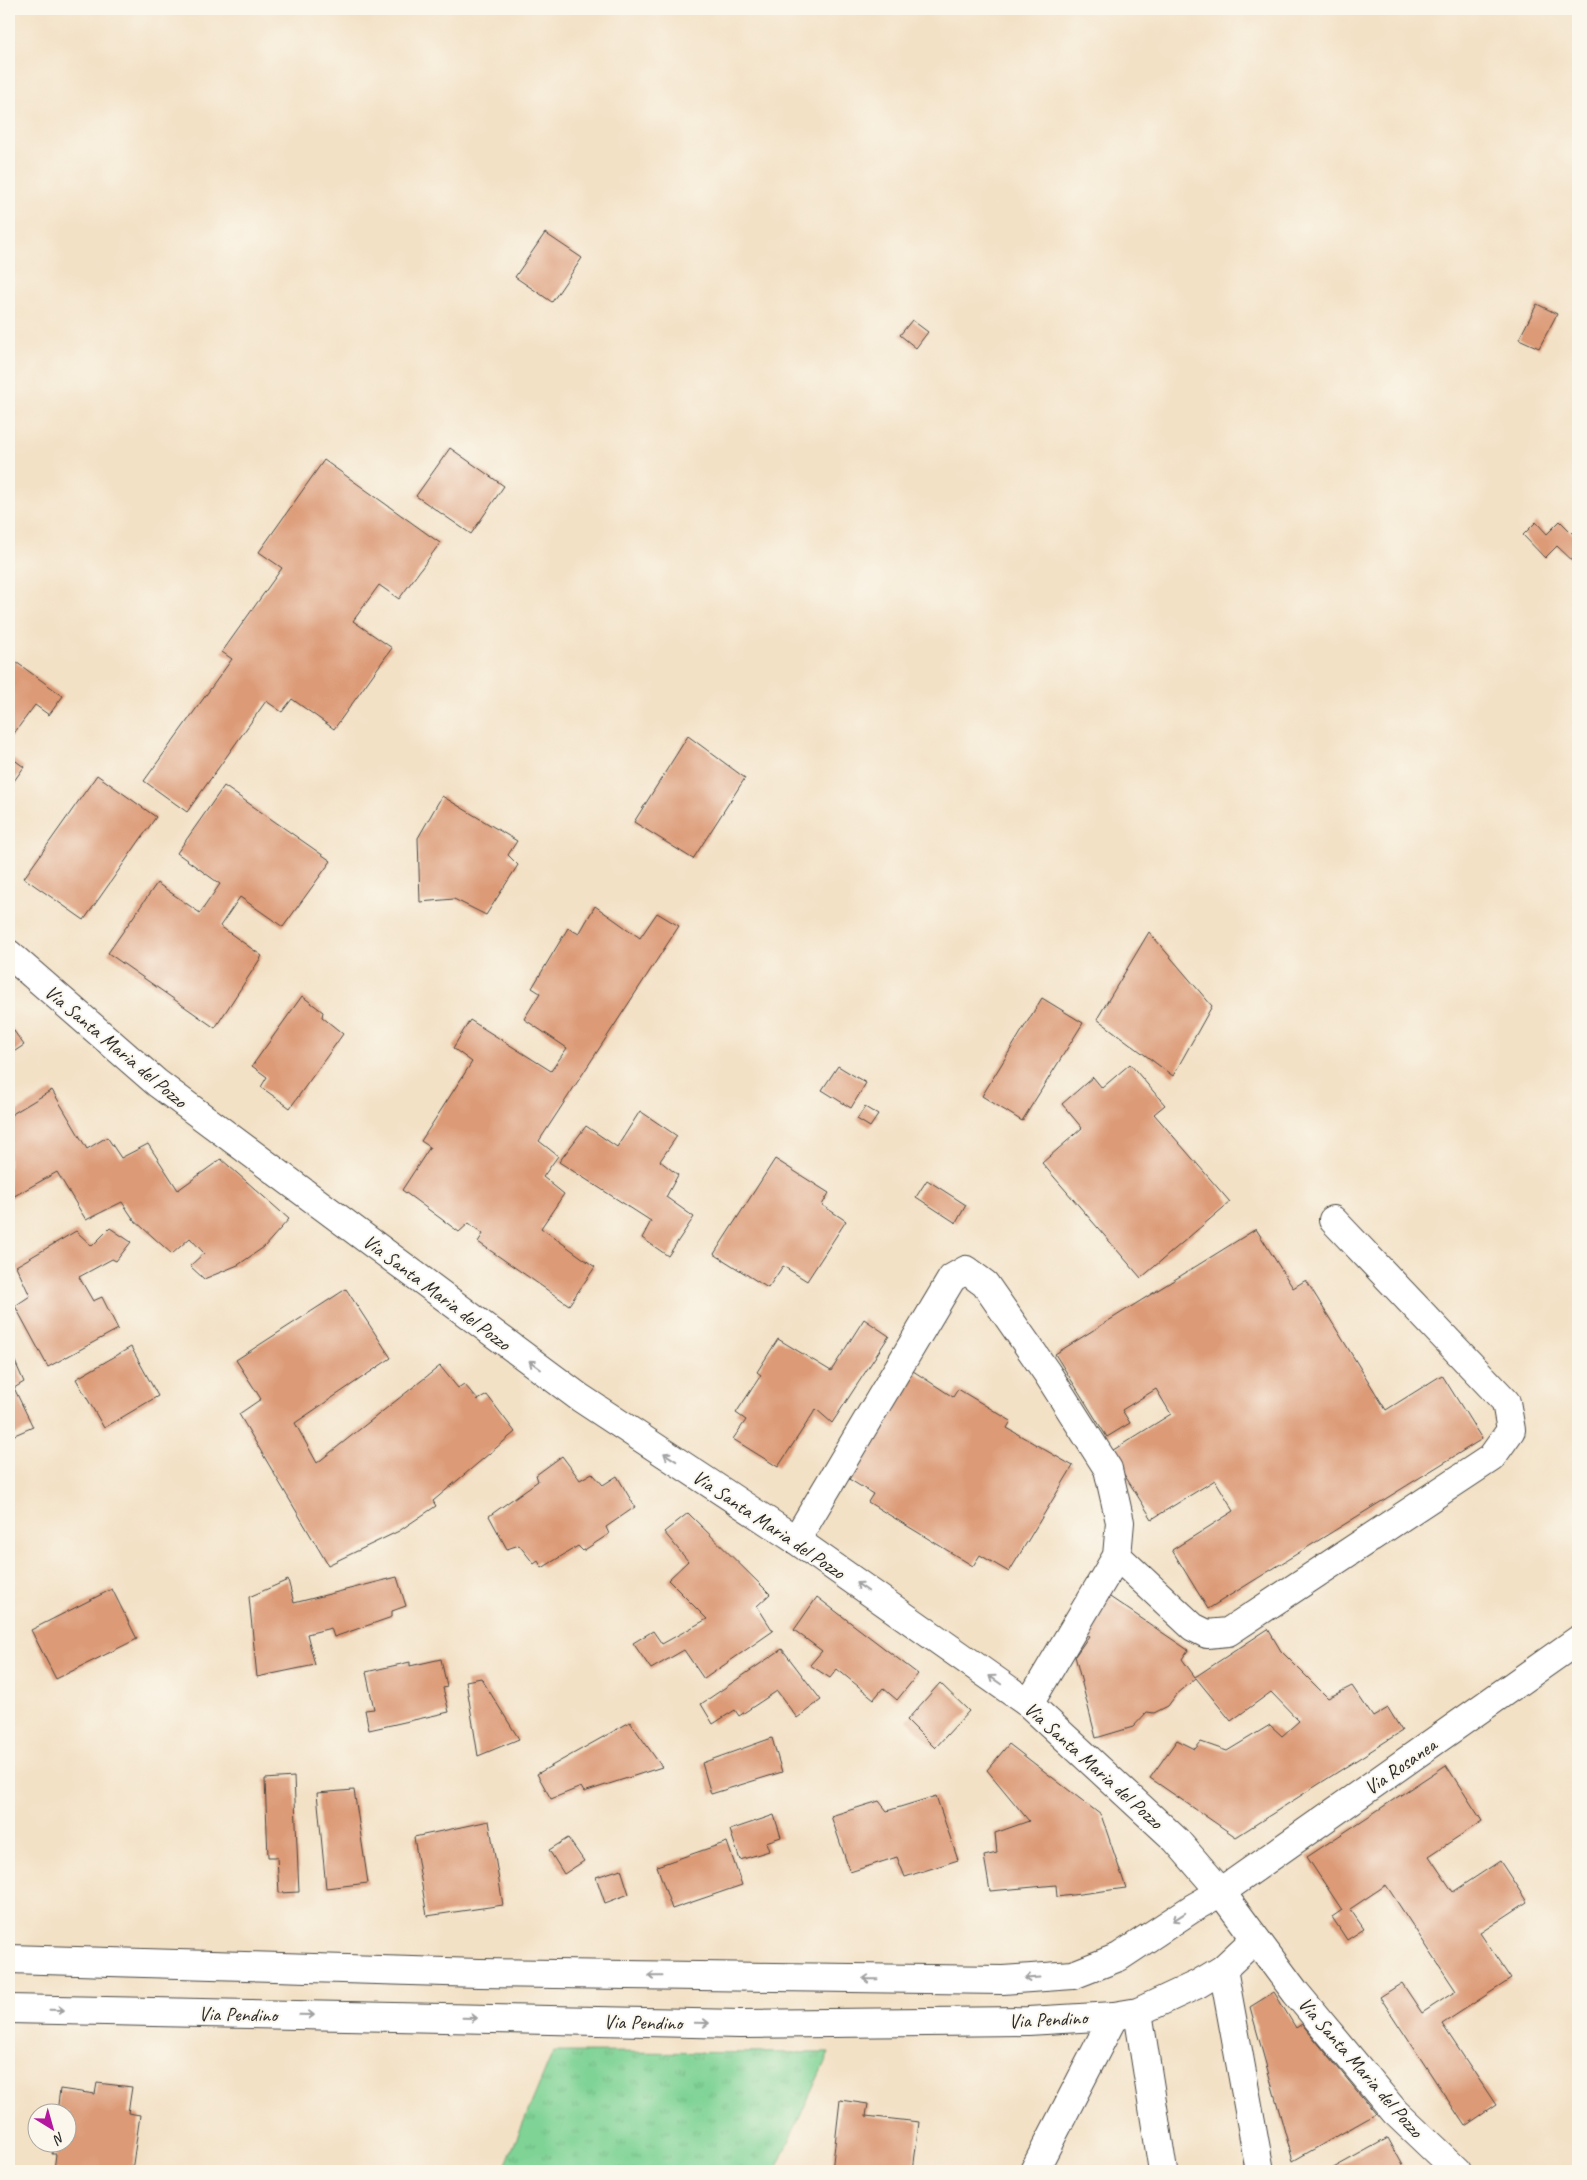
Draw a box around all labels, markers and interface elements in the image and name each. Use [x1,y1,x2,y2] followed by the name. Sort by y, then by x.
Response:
[39,979,193,1114] street label: Via Santa Maria del Pozzo
[358,1229,516,1357] street label: Via Santa Maria del Pozzo
[529,1360,543,1370] one-way arrow
[663,1452,677,1462] one-way arrow
[688,1464,850,1585] street label: Via Santa Maria del Pozzo
[856,1581,870,1592] one-way arrow
[988,1675,1002,1685] one-way arrow
[1019,1696,1169,1835] street label: Via Santa Maria del Pozzo
[1359,1731,1443,1800] street label: Via Rosanea
[1172,1912,1186,1922] one-way arrow
[647,1971,663,1981] one-way arrow
[1024,1973,1040,1983] one-way arrow
[862,1974,878,1983] one-way arrow
[1293,1992,1429,2144] street label: Via Santa Maria del Pozzo
[198,2001,279,2028] street label: Via Pendino
[49,2005,65,2015] one-way arrow
[1008,2005,1090,2034] street label: Via Pendino
[603,2009,684,2036] street label: Via Pendino
[299,2010,315,2020] one-way arrow
[462,2013,478,2023] one-way arrow
[694,2018,710,2028] one-way arrow
[28,2102,78,2152] north arrow
[49,2129,68,2149] text: N

